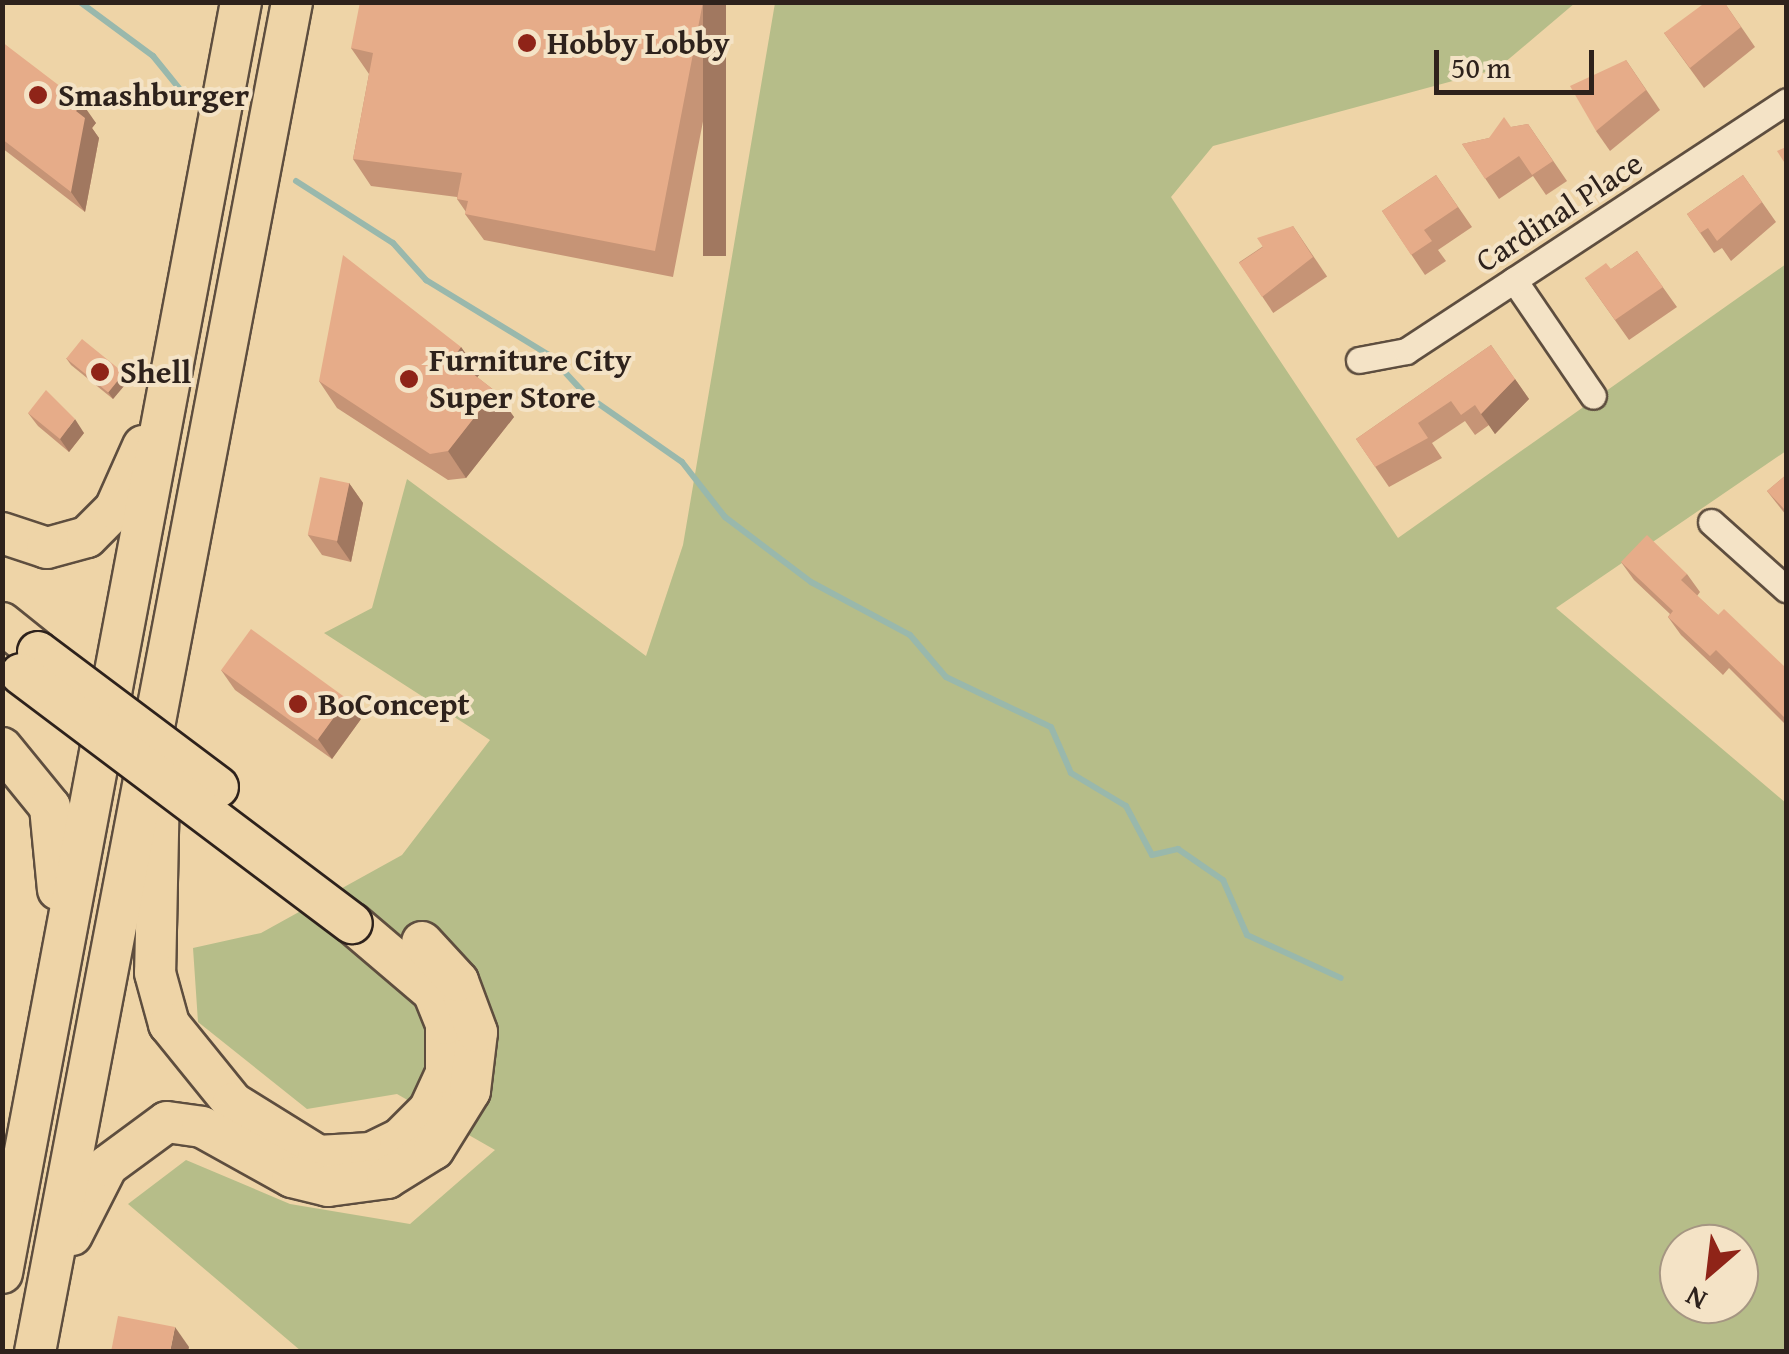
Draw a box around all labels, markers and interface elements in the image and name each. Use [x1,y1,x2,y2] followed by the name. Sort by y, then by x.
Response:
[547,24,730,62] place label: Hobby Lobby
[1439,30,1599,92] scale bar
[516,32,538,54] marker: Hobby Lobby
[1451,45,1511,89] text: 50 m
[58,76,249,114] place label: Smashburger
[27,84,49,106] marker: Smashburger
[1468,144,1650,280] street label: Cardinal Place
[429,342,631,417] place label: Furniture City Super Store
[120,353,191,391] place label: Shell
[89,361,111,383] marker: Shell
[398,368,420,390] marker: Furniture City Super Store
[318,685,470,723] place label: BoConcept
[287,693,309,715] marker: BoConcept
[1659,1224,1759,1324] north arrow
[1678,1277,1714,1322] text: N

